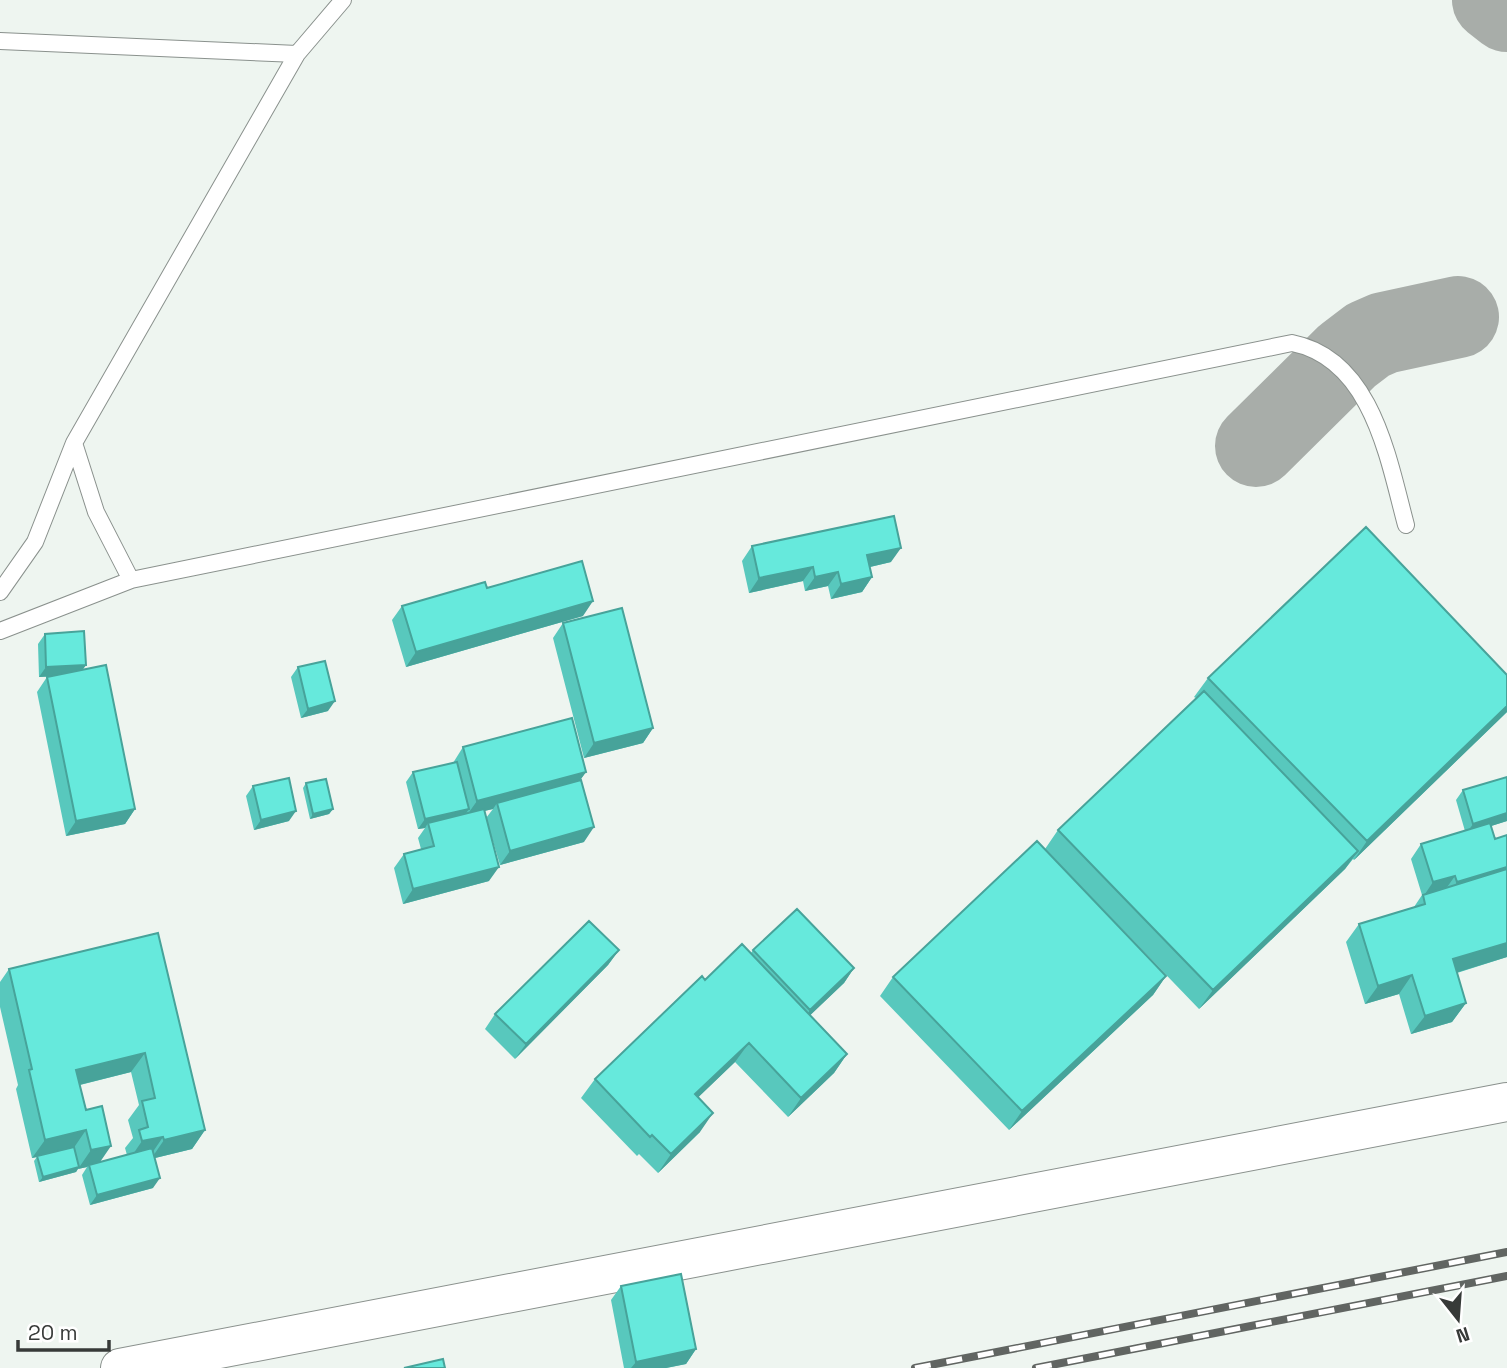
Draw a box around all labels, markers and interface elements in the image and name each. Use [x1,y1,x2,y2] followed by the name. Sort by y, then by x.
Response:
[1423,1284,1493,1354] north arrow
[18,1308,108,1352] scale bar
[28,1319,78,1346] text: 20 m
[1453,1321,1473,1349] text: N

